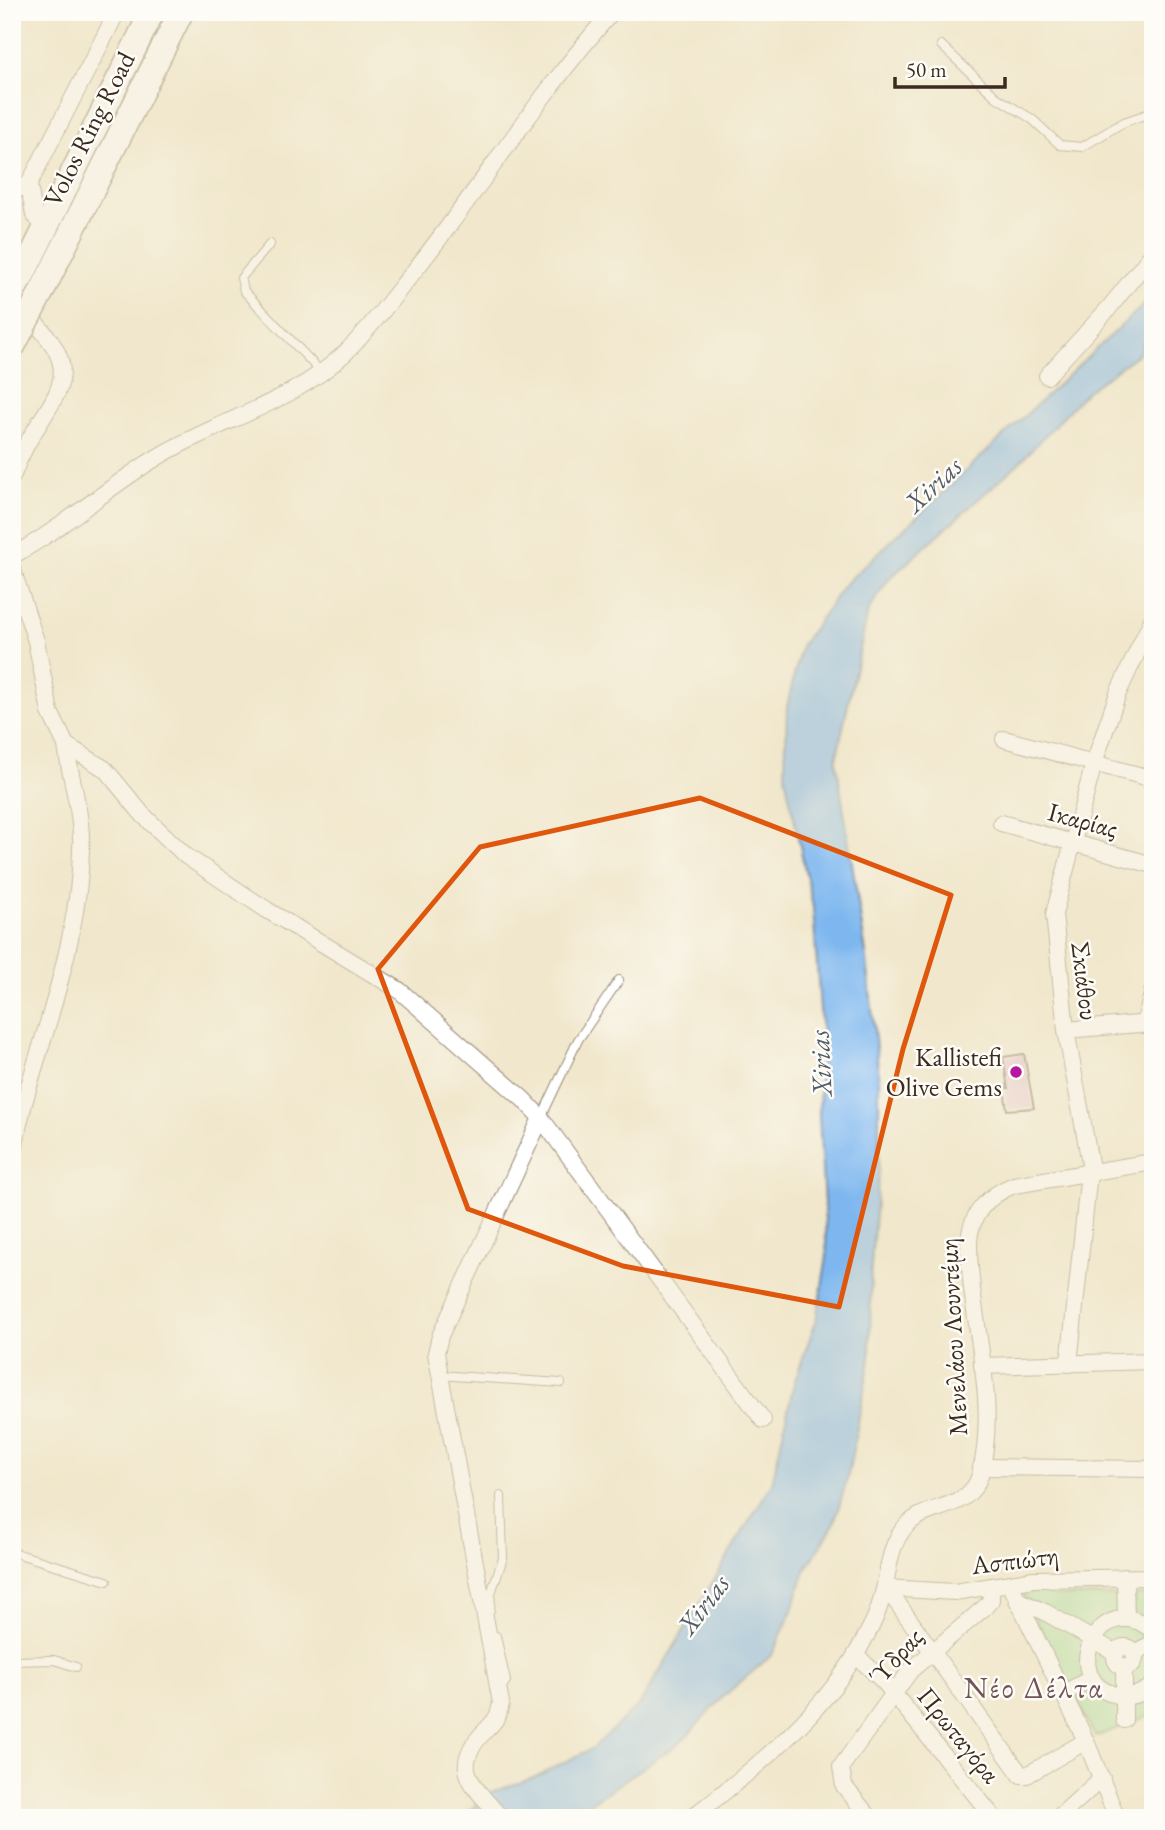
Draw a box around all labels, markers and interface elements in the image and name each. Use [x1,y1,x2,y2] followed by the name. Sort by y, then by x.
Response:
[35,45,143,212] street label: Volos Ring Road
[895,46,1006,90] scale bar
[906,56,947,83] text: 50 m
[895,448,970,521] water label: Xirias
[1044,794,1122,846] street label: Ικαρίας
[1063,940,1107,1022] street label: Σκιάθου
[800,1029,840,1099] water label: Xirias
[886,1040,1002,1104] place label: Kallistefi Olive Gems
[1008,1064,1024,1080] marker: Kallistefi Olive Gems
[931,1237,975,1437] street label: Μενελάου Λουντέμη
[969,1538,1060,1582] street label: Ασπιώτη
[668,1567,737,1643] water label: Xirias
[861,1620,930,1692] street label: Ύδρας
[964,1668,1104,1707] district label: Νέο Δέλτα
[910,1680,1008,1790] street label: Πρωταγόρα

